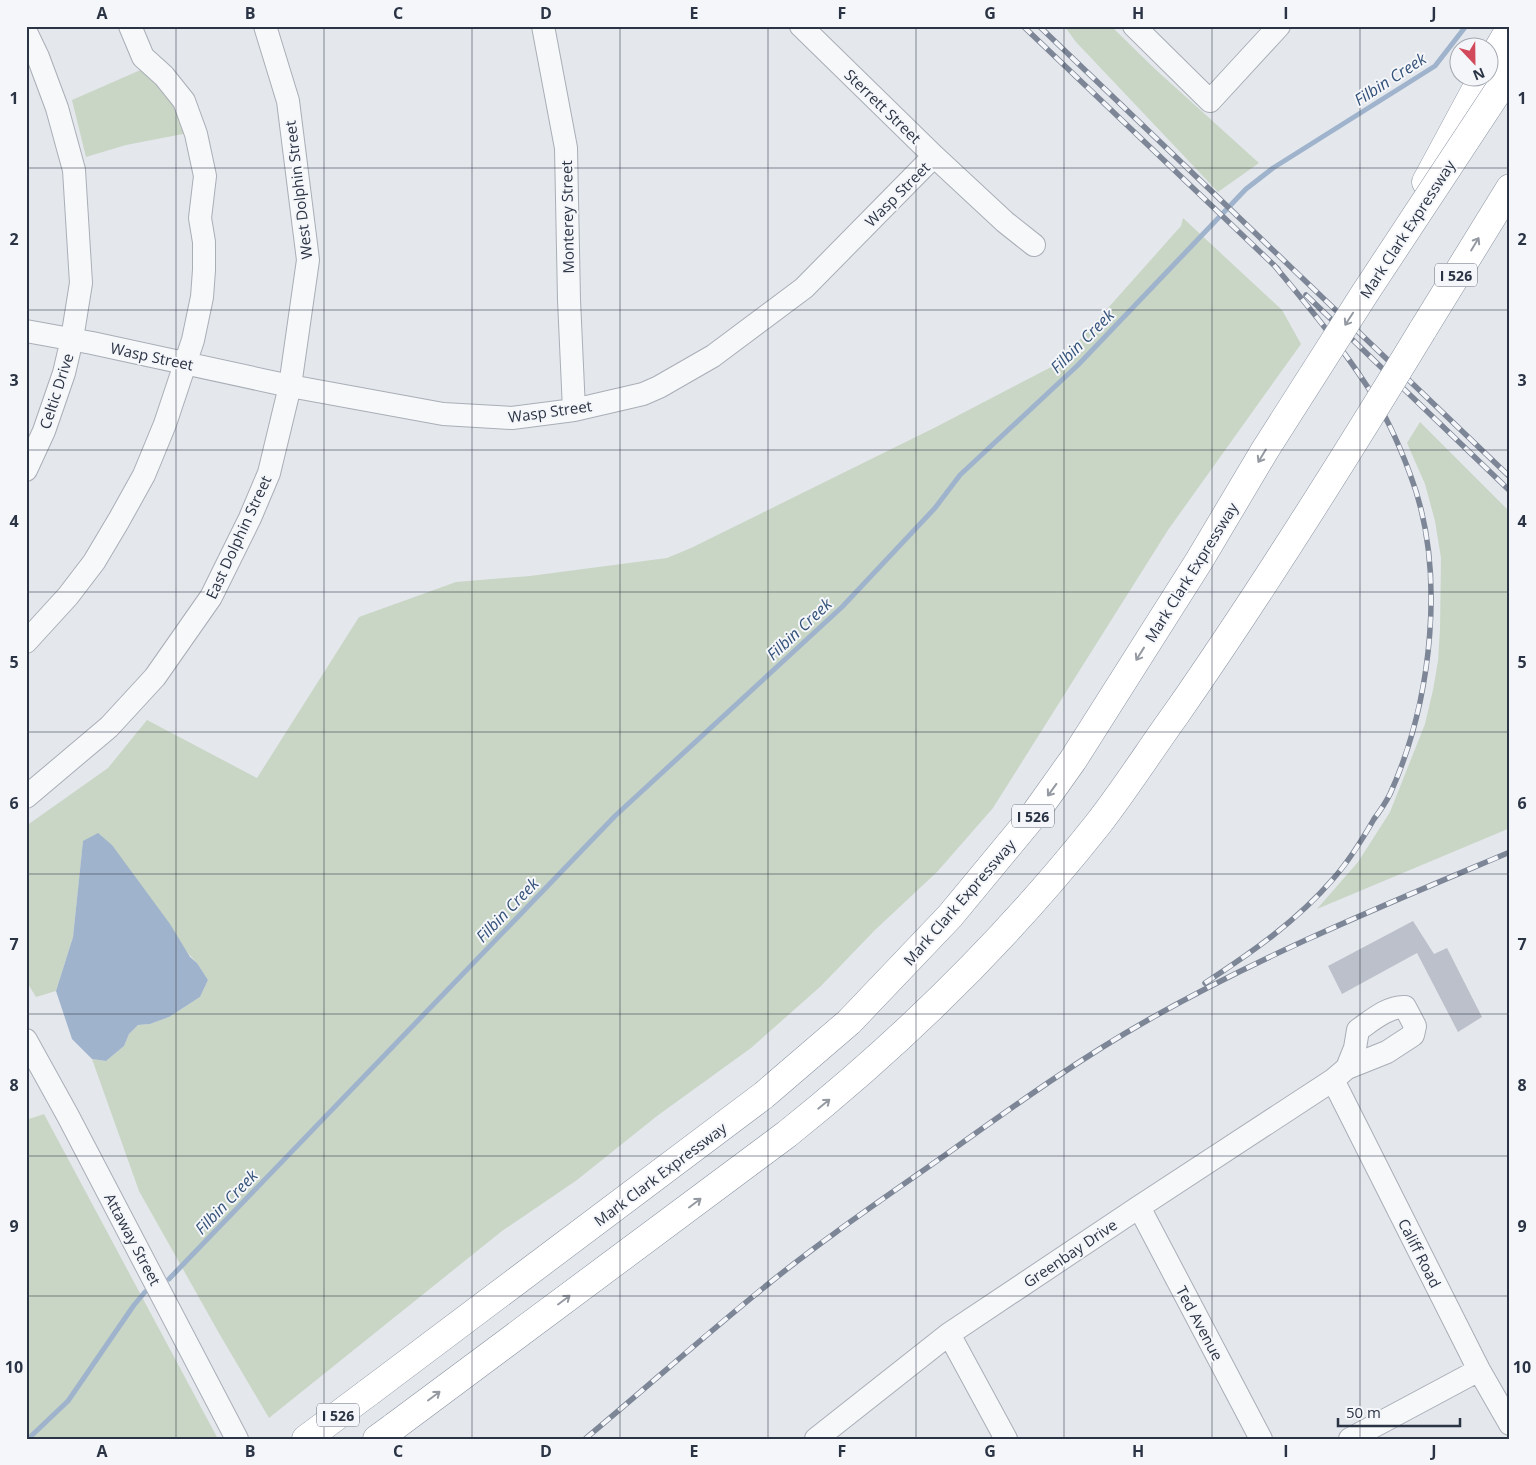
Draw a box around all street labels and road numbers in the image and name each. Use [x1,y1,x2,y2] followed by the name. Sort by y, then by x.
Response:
[840,64,926,148] street label: Sterrett Street
[280,120,316,260] street label: West Dolphin Street
[1355,156,1459,302] street label: Mark Clark Expressway
[860,157,934,231] street label: Wasp Street
[556,160,578,274] street label: Monterey Street
[1435,264,1477,286] road number: I 526
[109,337,195,375] street label: Wasp Street
[34,351,78,431] street label: Celtic Drive
[507,395,593,427] street label: Wasp Street
[201,472,275,602] street label: East Dolphin Street
[1140,498,1242,646] street label: Mark Clark Expressway
[1012,804,1054,828] road number: I 526
[899,834,1020,969] street label: Mark Clark Expressway
[590,1117,731,1230] street label: Mark Clark Expressway
[100,1189,166,1289] street label: Attaway Street
[1019,1214,1121,1292] street label: Greenbay Drive
[1394,1215,1446,1291] street label: Califf Road
[1172,1282,1228,1364] street label: Ted Avenue
[317,1404,359,1426] road number: I 526

